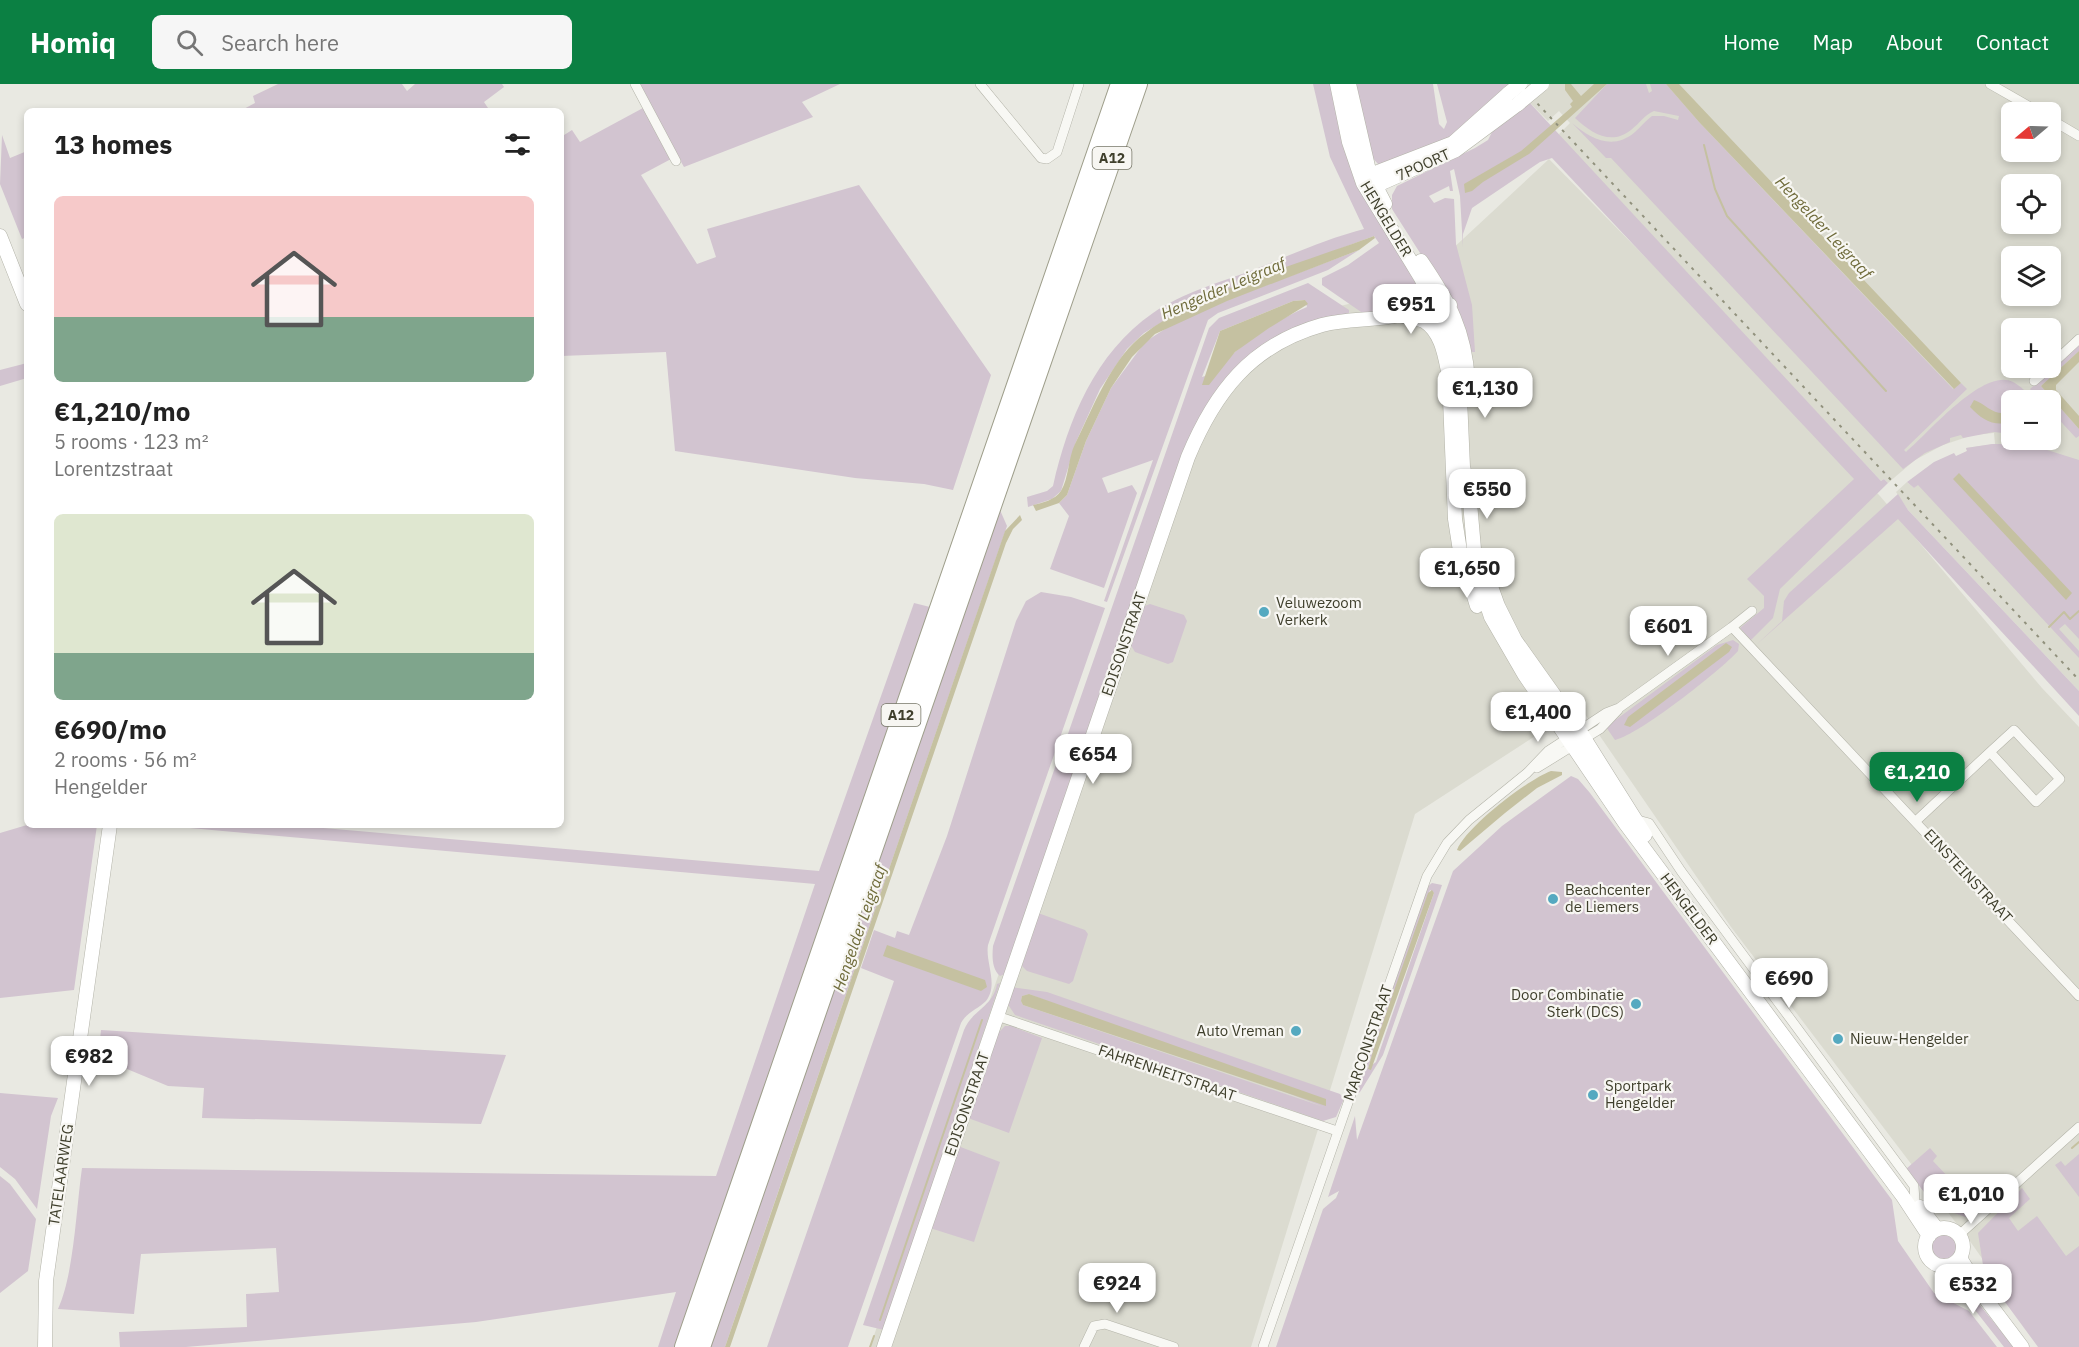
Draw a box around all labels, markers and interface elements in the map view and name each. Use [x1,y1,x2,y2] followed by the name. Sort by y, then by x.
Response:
[152,15,572,69] search box
[30,24,116,61] text: Homiq
[173,26,206,59] icon: search
[221,28,339,57] text: Search here
[1723,28,1780,56] text: Home
[1813,28,1853,56] text: Map
[1886,28,1943,56] text: About
[1976,28,2049,56] text: Contact
[2001,102,2061,162] north arrow
[2001,102,2061,450] map controls
[54,127,172,161] text: 13 homes
[501,128,534,161] icon: filters
[1393,144,1453,185] street label: 7POORT
[1092,147,1132,169] road number: A12
[1771,172,1878,284] water label: Hengelder Leigraaf
[2001,174,2061,234] button: locate
[1356,177,1416,260] street label: HENGELDER
[240,235,348,343] icon: home
[2001,246,2061,306] button: layers
[1158,252,1290,323] water label: Hengelder Leigraaf
[1375,284,1447,335] pin: €951
[1387,290,1435,317] text: €951
[2001,318,2061,378] button: +
[1436,368,1534,419] pin: €1,130
[1452,374,1518,401] text: €1,130
[2001,390,2061,450] button: −
[54,394,190,428] text: €1,210/mo
[54,428,209,455] text: 5 rooms · 123 m²
[54,455,173,482] text: Lorentzstraat
[1451,469,1523,520] pin: €550
[1463,475,1511,502] text: €550
[1418,548,1516,599] pin: €1,650
[240,553,348,661] icon: home
[1434,554,1500,581] text: €1,650
[1097,589,1150,698] street label: EDISONSTRAAT
[1276,593,1362,629] place label: Veluwezoom Verkerk
[1257,605,1271,619] marker: Veluwezoom Verkerk
[1632,606,1704,657] pin: €601
[1644,612,1692,639] text: €601
[1489,692,1587,743] pin: €1,400
[1505,698,1571,725] text: €1,400
[882,704,920,726] road number: A12
[54,712,167,746] text: €690/mo
[1057,734,1129,785] pin: €654
[1069,740,1117,767] text: €654
[54,746,197,773] text: 2 rooms · 56 m²
[1868,752,1966,803] pin: €1,210
[1884,758,1950,785] text: €1,210
[54,773,147,800] text: Hengelder
[1920,825,2017,927] street label: EINSTEINSTRAAT
[828,860,891,994] water label: Hengelder Leigraaf
[1656,869,1723,948] street label: HENGELDER
[1565,880,1651,916] place label: Beachcenter de Liemers
[1546,892,1560,906] marker: Beachcenter de Liemers
[1753,958,1825,1009] pin: €690
[1765,964,1813,991] text: €690
[1339,982,1396,1103] street label: MARCONISTRAAT
[1511,985,1624,1021] place label: Door Combinatie Sterk (DCS)
[1629,997,1643,1011] marker: Door Combinatie Sterk (DCS)
[1197,1021,1284,1040] place label: Auto Vreman
[1289,1024,1303,1038] marker: Auto Vreman
[1850,1029,1969,1048] place label: Nieuw-Hengelder
[1831,1032,1845,1046] marker: Nieuw-Hengelder
[53,1036,125,1087] pin: €982
[1096,1040,1239,1105] street label: FAHRENHEITSTRAAT
[65,1042,113,1069] text: €982
[940,1049,993,1158] street label: EDISONSTRAAT
[1605,1076,1675,1112] place label: Sportpark Hengelder
[1586,1088,1600,1102] marker: Sportpark Hengelder
[44,1123,77,1227] street label: TATELAARWEG
[1922,1174,2020,1225] pin: €1,010
[1938,1180,2004,1207] text: €1,010
[1081,1263,1153,1314] pin: €924
[1937,1264,2009,1315] pin: €532
[1093,1269,1141,1296] text: €924
[1949,1270,1997,1297] text: €532

